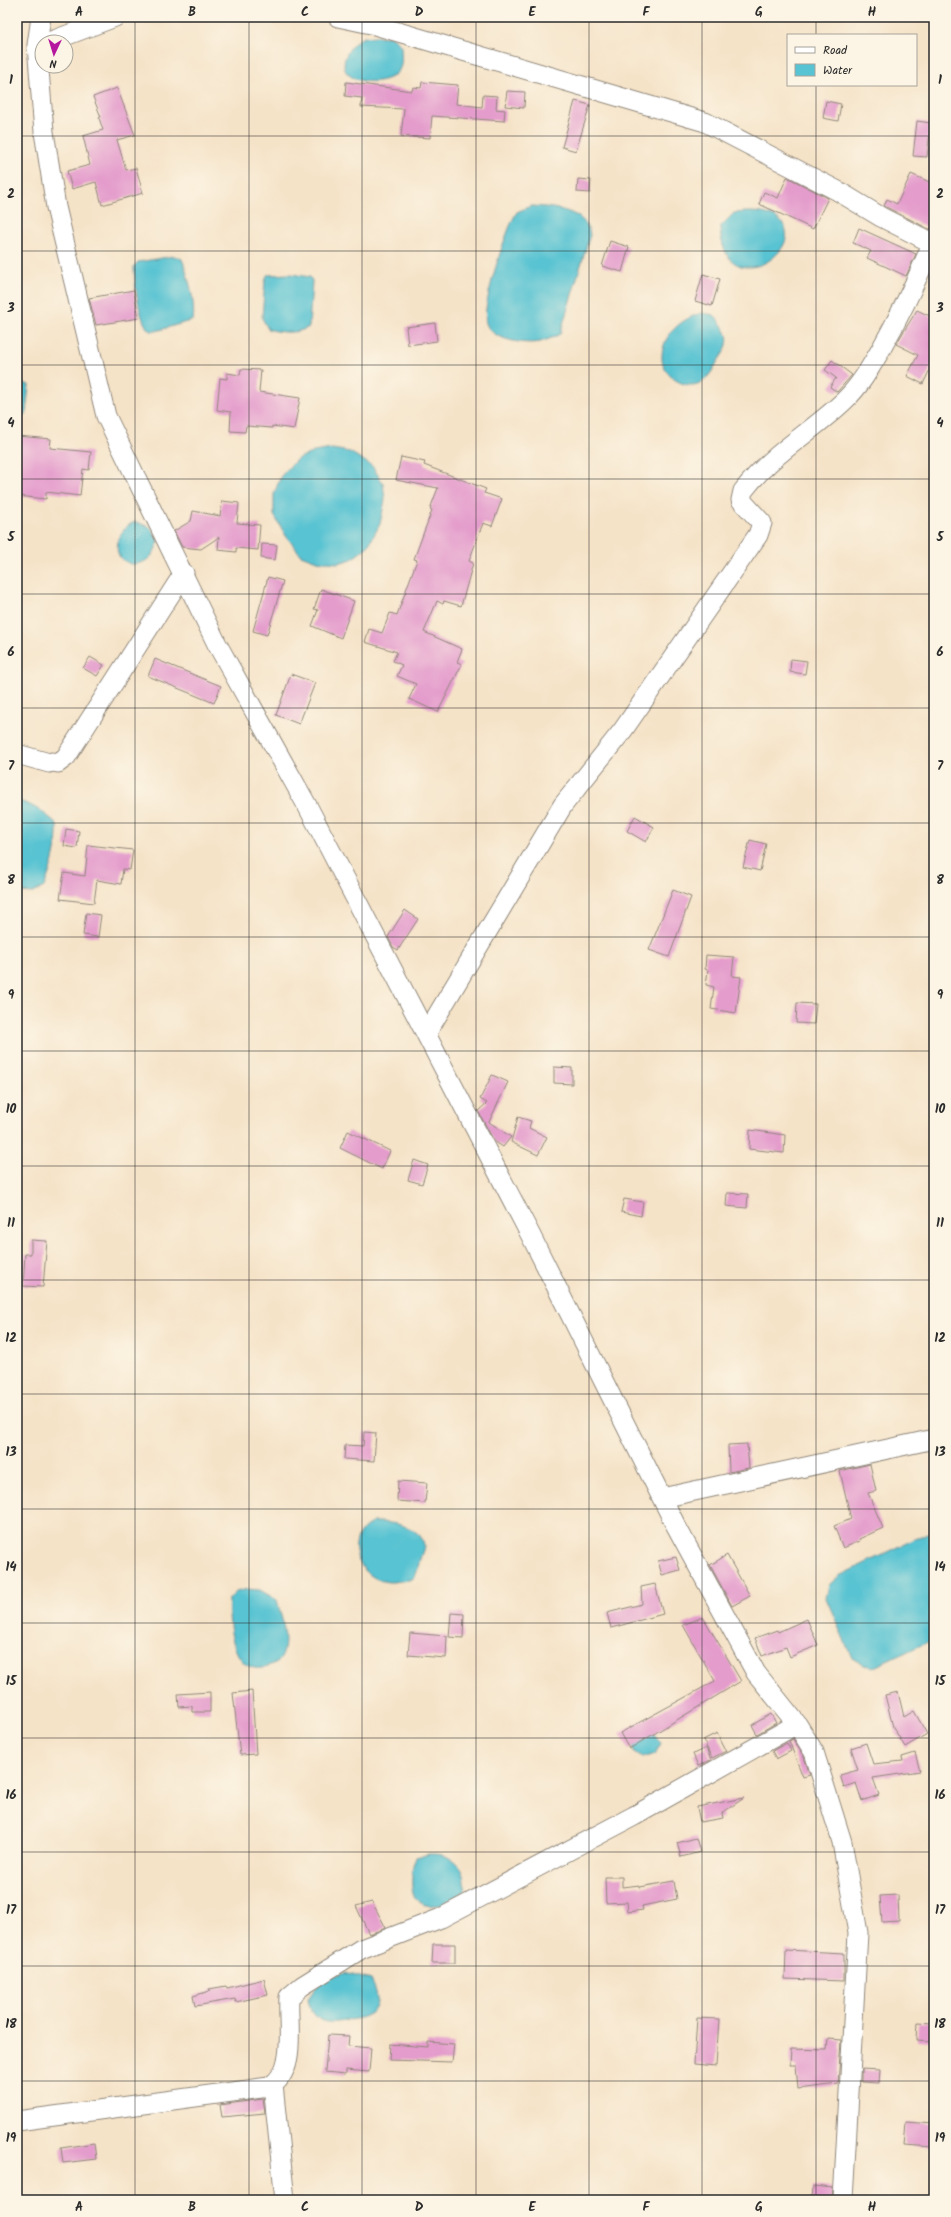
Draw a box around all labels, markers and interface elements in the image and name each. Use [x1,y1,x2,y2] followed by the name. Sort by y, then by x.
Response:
[75,2,83,23] text: A
[188,2,196,23] text: B
[301,2,309,23] text: C
[415,2,424,23] text: D
[528,2,536,23] text: E
[642,2,650,23] text: F
[755,2,763,23] text: G
[868,2,877,23] text: H
[34,34,74,74] north arrow
[787,34,917,86] legend
[823,41,848,60] text: Road
[49,54,57,72] text: N
[823,61,853,80] text: Water
[9,70,13,91] text: 1
[938,70,942,91] text: 1
[7,184,15,205] text: 2
[936,184,944,205] text: 2
[6,298,15,319] text: 3
[935,298,944,319] text: 3
[7,413,15,434] text: 4
[936,413,944,434] text: 4
[7,527,16,548] text: 5
[936,527,945,548] text: 5
[7,642,15,663] text: 6
[936,642,944,663] text: 6
[8,756,15,777] text: 7
[937,756,944,777] text: 7
[7,870,15,891] text: 8
[936,870,944,891] text: 8
[8,985,15,1006] text: 9
[937,985,944,1006] text: 9
[6,1099,17,1120] text: 10
[935,1099,946,1120] text: 10
[7,1213,15,1234] text: 11
[936,1213,944,1234] text: 11
[5,1328,17,1349] text: 12
[934,1328,946,1349] text: 12
[5,1442,17,1463] text: 13
[934,1442,946,1463] text: 13
[5,1557,17,1578] text: 14
[934,1557,946,1578] text: 14
[6,1671,18,1692] text: 15
[935,1671,947,1692] text: 15
[6,1785,16,1806] text: 16
[935,1785,945,1806] text: 16
[6,1900,17,1921] text: 17
[935,1900,946,1921] text: 17
[5,2014,17,2035] text: 18
[934,2014,946,2035] text: 18
[6,2128,17,2149] text: 19
[935,2128,946,2149] text: 19
[75,2197,83,2217] text: A
[188,2197,196,2217] text: B
[301,2197,309,2217] text: C
[415,2197,424,2217] text: D
[528,2197,536,2217] text: E
[642,2197,650,2217] text: F
[755,2197,763,2217] text: G
[868,2197,877,2217] text: H

